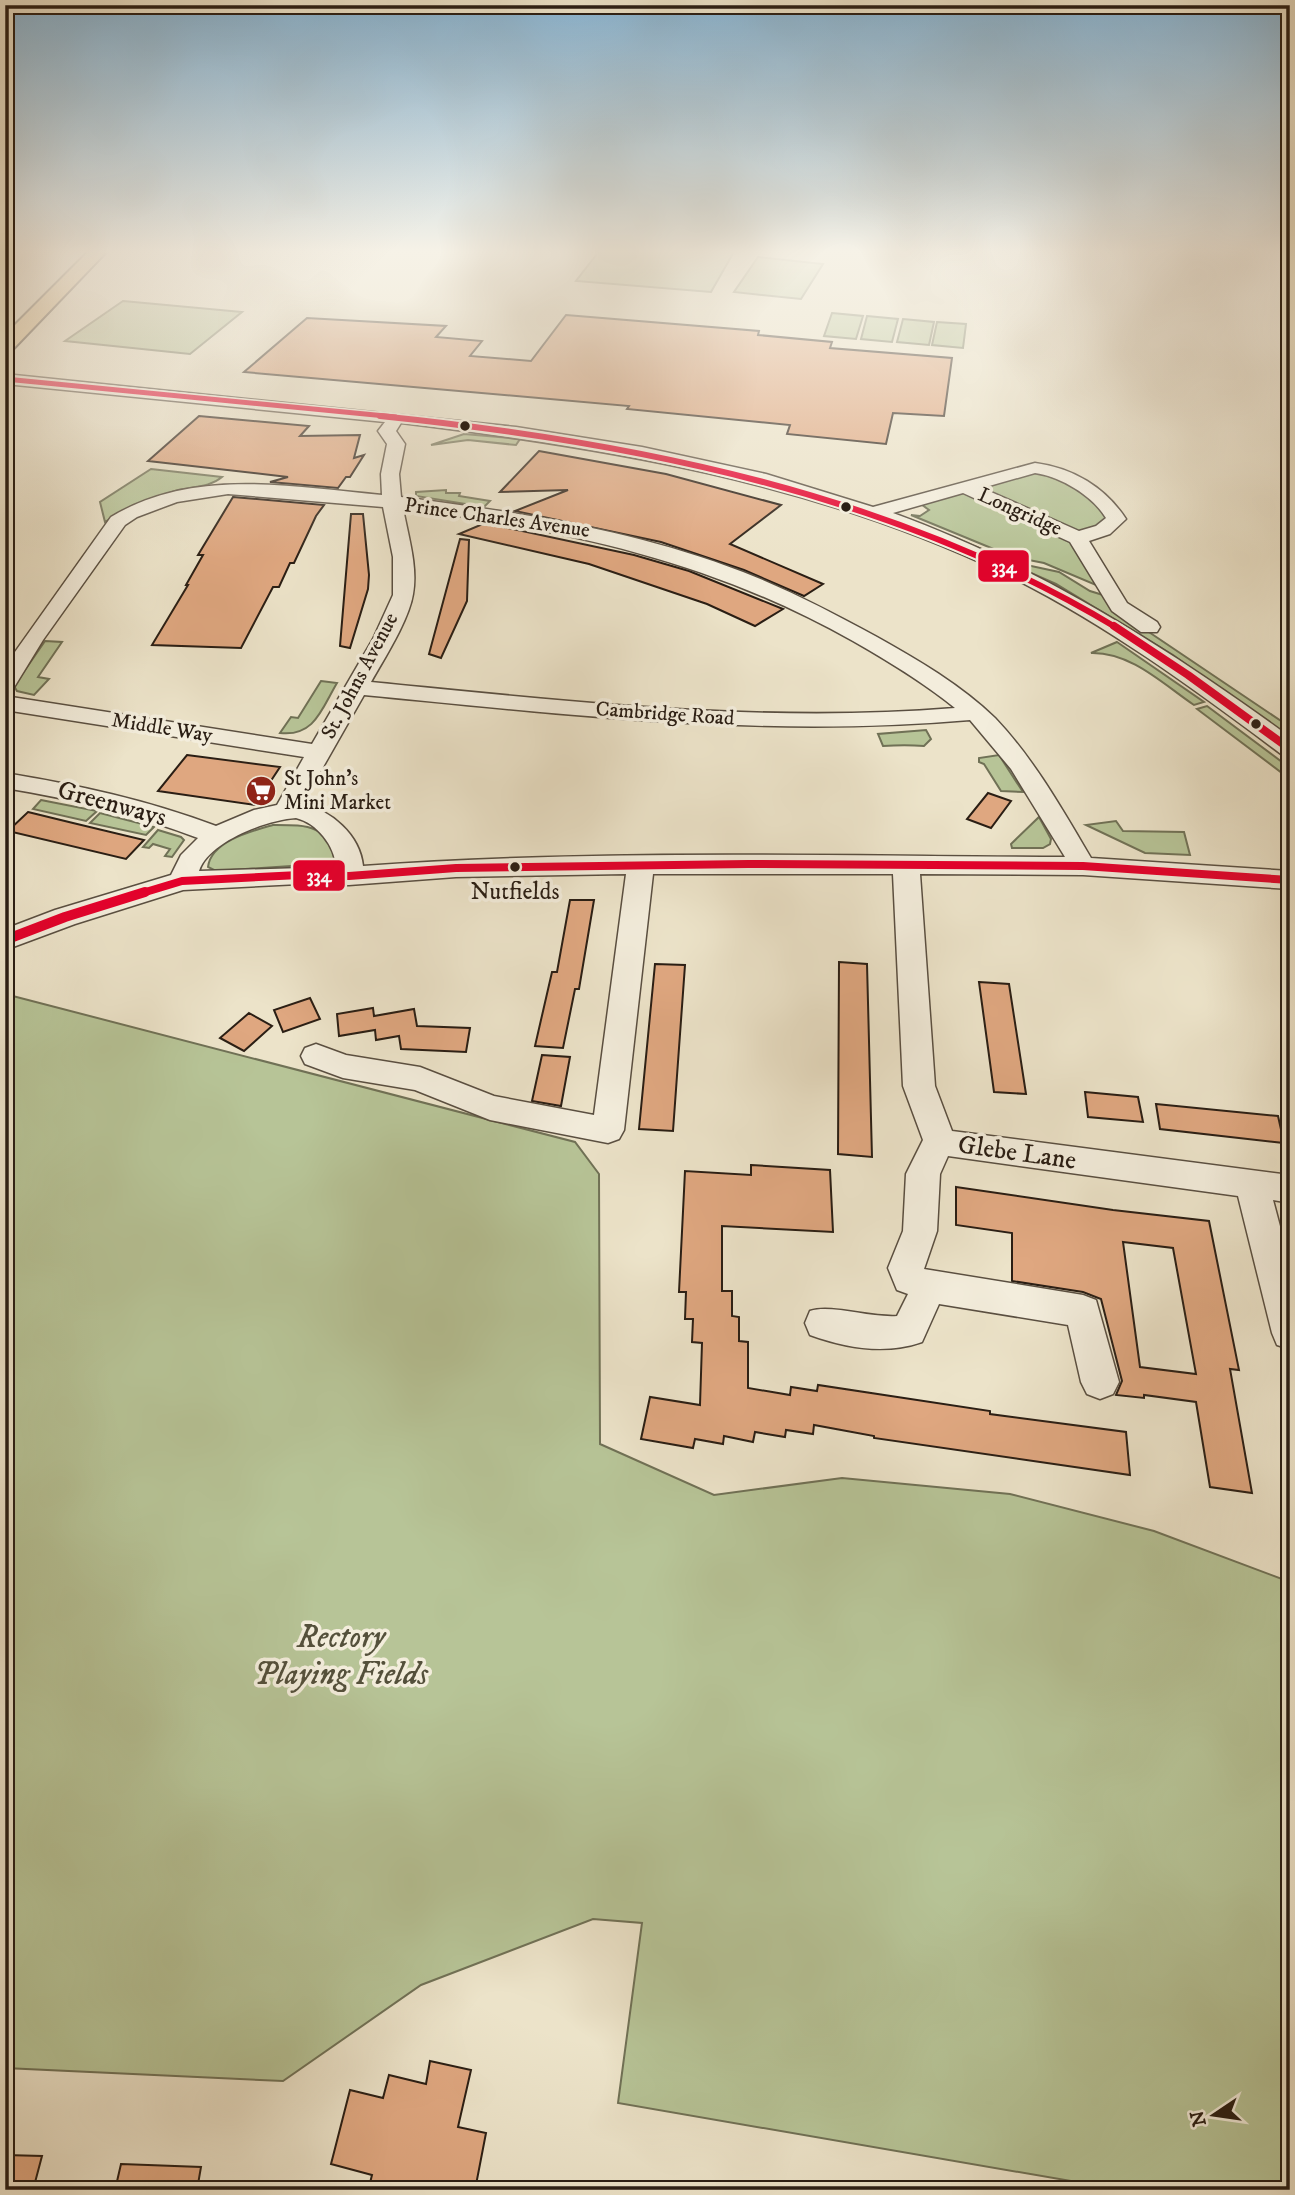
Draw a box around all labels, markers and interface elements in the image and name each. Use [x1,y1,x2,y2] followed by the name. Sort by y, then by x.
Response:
[458,419,472,433] unlabelled marker
[974,482,1066,542] street label: Longridge
[403,492,592,544] street label: Prince Charles Avenue
[839,500,853,514] unlabelled marker
[977,549,1030,583] line badge: 334
[991,556,1018,579] text: 334
[316,608,404,744] street label: St. Johns Avenue
[595,696,736,732] street label: Cambridge Road
[110,707,215,749] street label: Middle Way
[1249,717,1263,731] unlabelled marker
[284,766,391,816] place label: St John's Mini Market
[54,774,170,834] street label: Greenways
[244,774,278,808] supermarket icon: St John's Mini Market
[292,859,346,892] line badge: 334
[508,860,522,874] marker: Nutfields
[306,865,333,888] text: 334
[470,877,560,907] place label: Nutfields
[956,1128,1078,1178] street label: Glebe Lane
[254,1618,429,1695] park label: Rectory Playing Fields
[1180,2080,1250,2150] north arrow
[1186,2108,1212,2129] text: N

